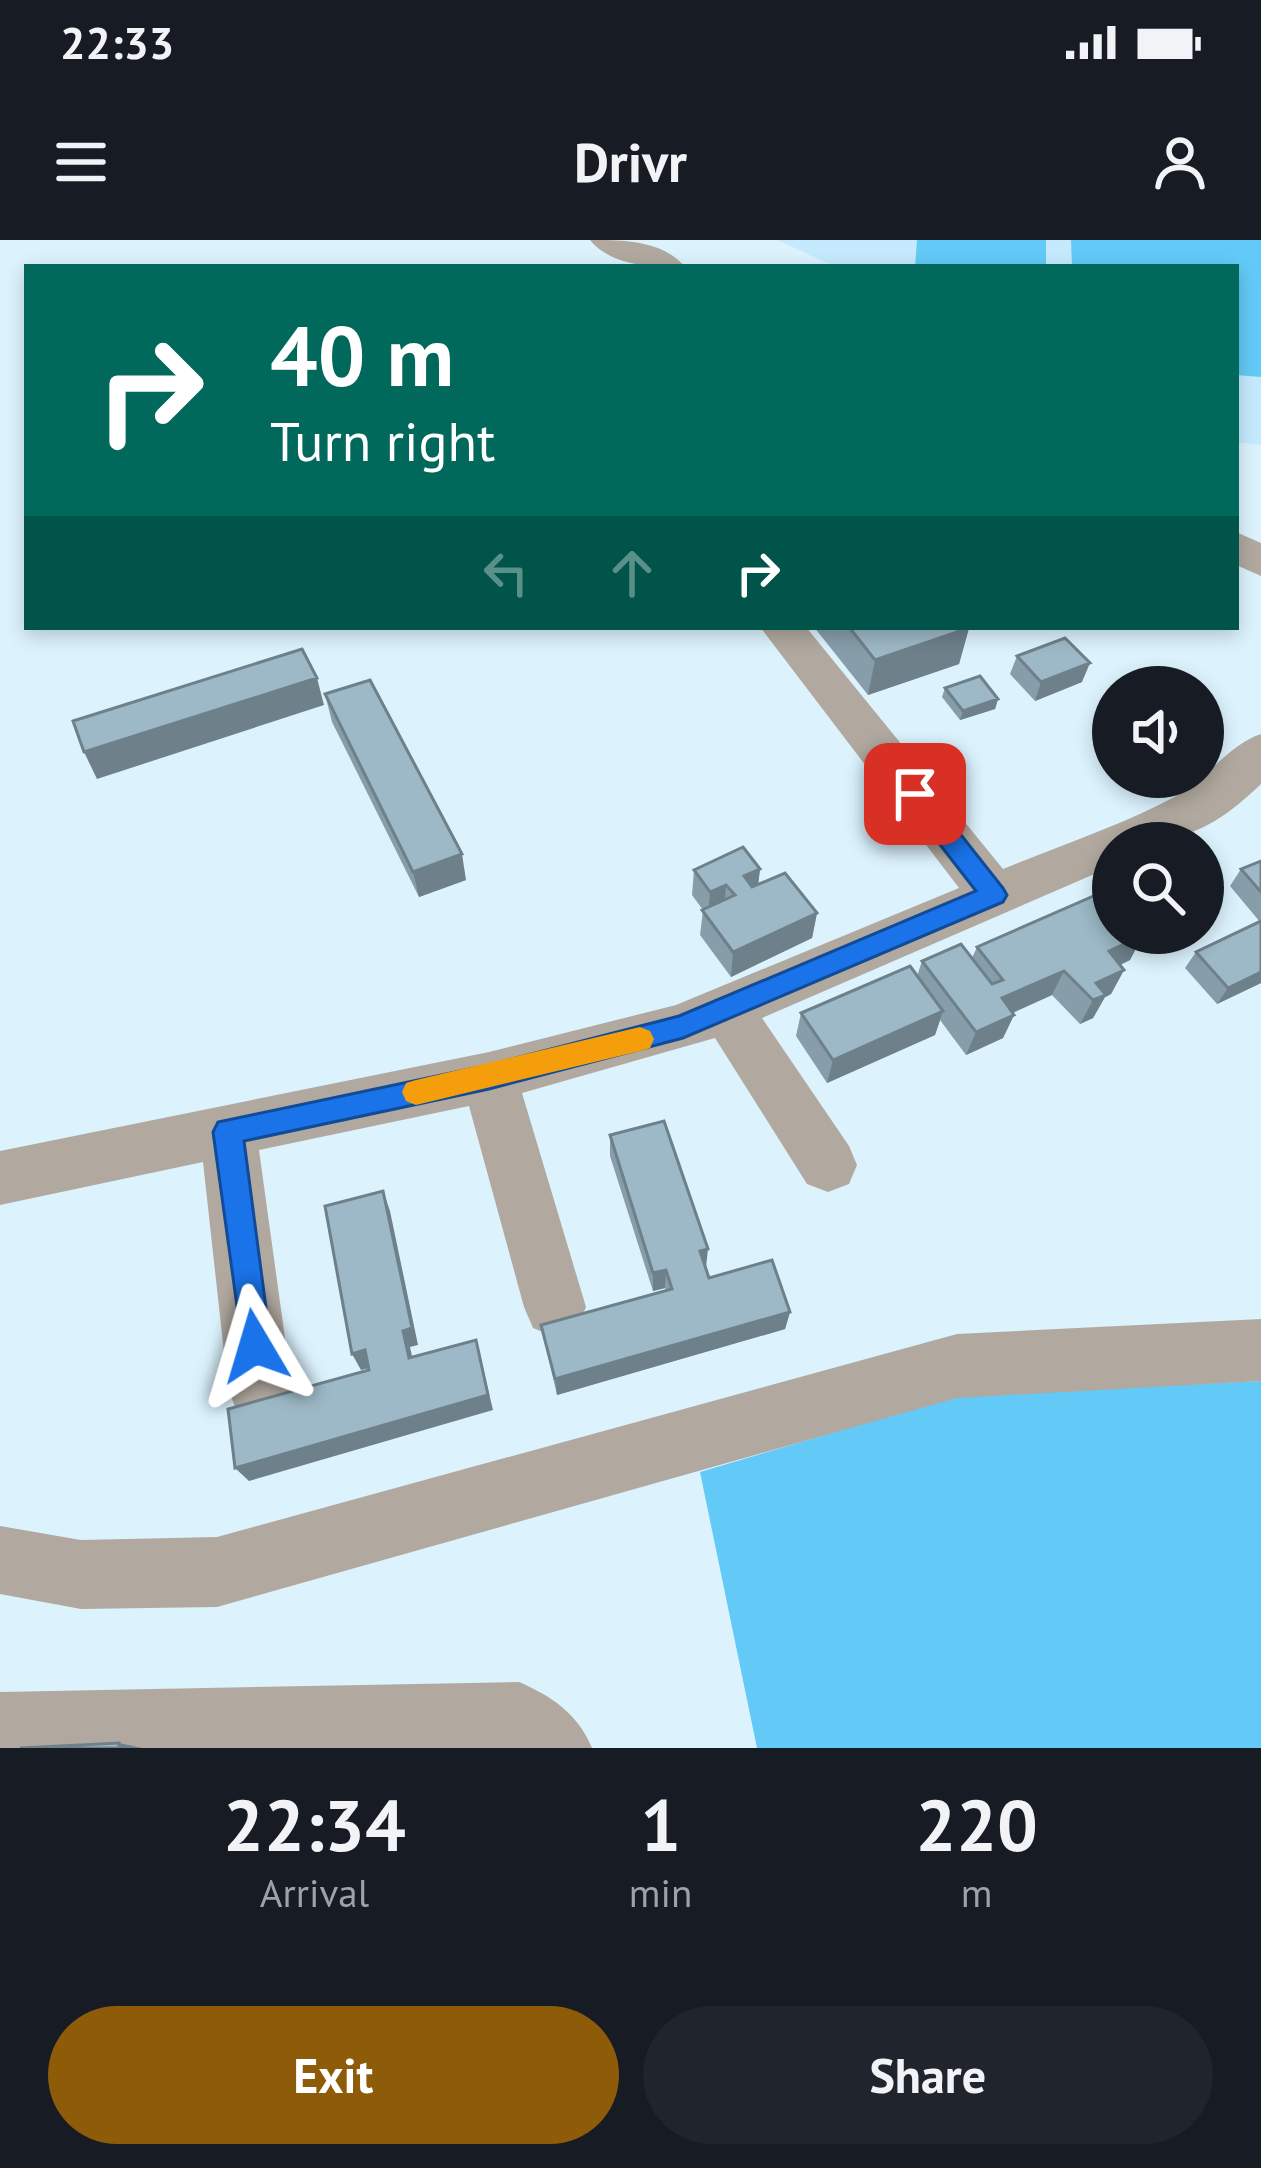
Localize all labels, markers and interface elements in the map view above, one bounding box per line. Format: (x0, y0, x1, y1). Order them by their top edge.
text: 22:33 (60, 13, 174, 71)
text: Drivr (574, 127, 687, 197)
icon: menu (48, 129, 114, 195)
icon: person (1147, 129, 1213, 195)
text: 40 m (270, 300, 454, 409)
icon: right (72, 312, 228, 468)
text: Turn right (270, 406, 495, 476)
icon: left (473, 540, 539, 606)
icon: ahead (599, 540, 665, 606)
icon: right (725, 540, 791, 606)
map controls (1092, 666, 1224, 954)
button: sound (1092, 666, 1224, 798)
pin (864, 743, 966, 845)
icon: arrive (882, 761, 948, 827)
button: search (1092, 822, 1224, 954)
position arrow (192, 1283, 318, 1409)
text: 22:34 (223, 1778, 406, 1871)
text: 1 (640, 1778, 681, 1871)
text: 220 (915, 1778, 1038, 1871)
text: Arrival (260, 1867, 369, 1918)
text: min (629, 1867, 692, 1918)
text: m (961, 1867, 992, 1918)
button: Exit (48, 2006, 619, 2144)
button: Share (643, 2006, 1213, 2144)

